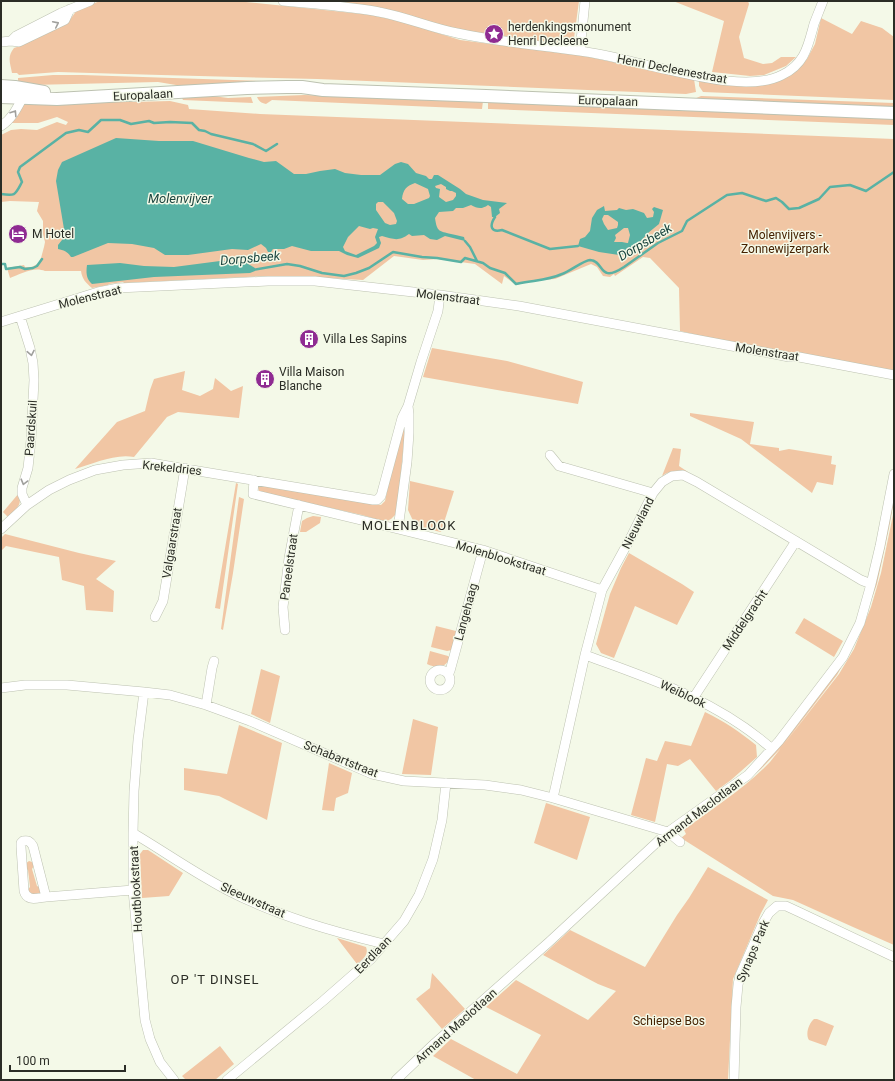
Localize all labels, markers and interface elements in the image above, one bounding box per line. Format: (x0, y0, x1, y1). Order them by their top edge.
place label: herdenkingsmonument Henri Decleene (508, 20, 631, 48)
one-way arrow (52, 21, 60, 29)
place icon: herdenkingsmonument Henri Decleene (483, 23, 505, 45)
street label: Henri Decleenestraat (616, 51, 728, 87)
street label: Europalaan (113, 86, 173, 104)
street label: Europalaan (578, 93, 638, 109)
one-way arrow (9, 110, 17, 117)
water label: Molenvijver (148, 191, 213, 206)
water label: Dorpsbeek (615, 220, 675, 264)
hotel icon: M Hotel (7, 223, 29, 245)
place label: M Hotel (32, 227, 74, 241)
park label: Molenvijvers - Zonnewijzerpark (741, 228, 830, 256)
water label: Dorpsbeek (219, 248, 281, 268)
street label: Molenstraat (57, 282, 123, 312)
street label: Molenstraat (415, 286, 481, 308)
building icon: Villa Les Sapins (298, 328, 320, 350)
place label: Villa Les Sapins (323, 332, 407, 346)
street label: Molenstraat (734, 340, 800, 364)
one-way arrow (26, 350, 35, 357)
place label: Villa Maison Blanche (279, 365, 344, 393)
building icon: Villa Maison Blanche (254, 368, 276, 390)
street label: Paardskuil (22, 400, 40, 456)
street label: Krekeldries (142, 458, 202, 478)
one-way arrow (20, 479, 29, 486)
street label: Nieuwland (619, 495, 657, 551)
street label: Valgaarstraat (159, 506, 185, 579)
district label: MOLENBLOOK (362, 518, 456, 533)
street label: Paneelstraat (277, 533, 301, 601)
street label: Molenblookstraat (454, 538, 548, 578)
street label: Langehaag (452, 582, 480, 642)
street label: Middelgracht (720, 587, 770, 653)
street label: Weiblook (658, 677, 709, 711)
street label: Schabartstraat (302, 738, 380, 780)
street label: Armand Maclotlaan (653, 775, 745, 849)
street label: Houtblookstraat (127, 845, 145, 932)
street label: Sleeuwstraat (218, 880, 288, 921)
street label: Synaps Park (734, 917, 773, 984)
street label: Eerdlaan (352, 933, 394, 977)
district label: OP 'T DINSEL (171, 972, 259, 987)
street label: Armand Maclotlaan (412, 986, 500, 1066)
park label: Schiepse Bos (633, 1014, 705, 1028)
scale bar (10, 1047, 125, 1073)
text: 100 m (16, 1054, 50, 1068)

